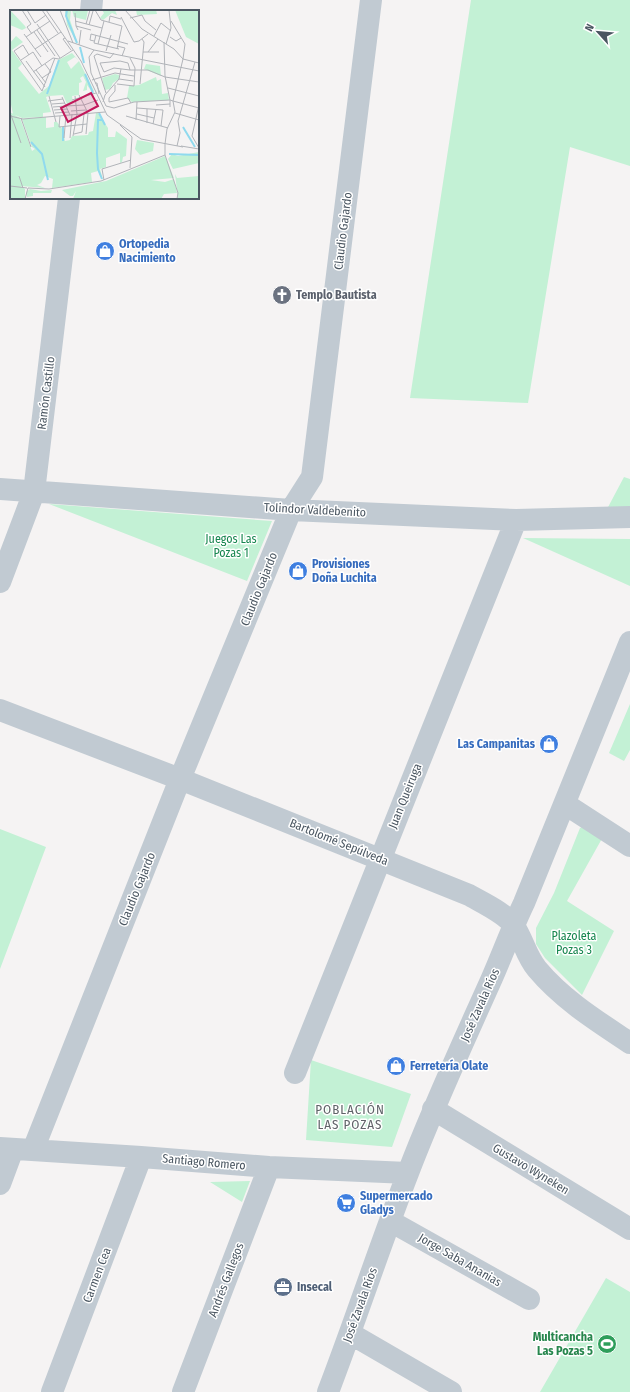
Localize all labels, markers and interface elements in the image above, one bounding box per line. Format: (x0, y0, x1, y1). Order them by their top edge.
inset map (10, 10, 199, 199)
north arrow (578, 12, 618, 52)
text: N (582, 22, 597, 34)
street label: Claudio Gajardo (331, 191, 355, 271)
place label: Ortopedia Nacimiento (119, 237, 176, 265)
shop icon: Ortopedia Nacimiento (94, 240, 116, 262)
church icon: Templo Bautista (271, 284, 293, 306)
place label: Templo Bautista (296, 288, 377, 302)
street label: Ramón Castillo (35, 356, 57, 430)
street label: Tolindor Valdebenito (264, 500, 366, 520)
park label: Juegos Las Pozas 1 (205, 532, 257, 560)
street label: Claudio Gajardo (238, 550, 280, 628)
place label: Provisiones Doña Luchita (312, 557, 377, 585)
shop icon: Provisiones Doña Luchita (287, 560, 309, 582)
shop icon: Las Campanitas (538, 733, 560, 755)
place label: Las Campanitas (457, 737, 536, 751)
street label: Juan Queiruga (386, 761, 424, 831)
street label: Bartolomé Sepúlveda (288, 816, 390, 868)
street label: Claudio Gajardo (116, 850, 158, 928)
park label: Plazoleta Pozas 3 (552, 929, 597, 957)
street label: José Zavala Ríos (458, 966, 502, 1044)
shop icon: Ferretería Olate (385, 1055, 407, 1077)
place label: Ferretería Olate (410, 1059, 488, 1073)
district label: POBLACIÓN LAS POZAS (315, 1102, 385, 1132)
street label: Gustavo Wyneken (490, 1141, 572, 1197)
street label: Santiago Romero (162, 1151, 246, 1173)
place label: Supermercado Gladys (360, 1189, 433, 1217)
supermarket icon: Supermercado Gladys (335, 1192, 357, 1214)
street label: Jorge Saba Ananias (416, 1231, 504, 1289)
street label: Andrés Gallegos (205, 1241, 247, 1319)
street label: Carmen Cea (80, 1245, 114, 1305)
street label: José Zavala Ríos (340, 1266, 380, 1344)
office icon: Insecal (272, 1276, 294, 1298)
place label: Insecal (297, 1280, 333, 1294)
place label: Multicancha Las Pozas 5 (533, 1330, 593, 1358)
sports icon: Multicancha Las Pozas 5 (596, 1333, 618, 1355)

